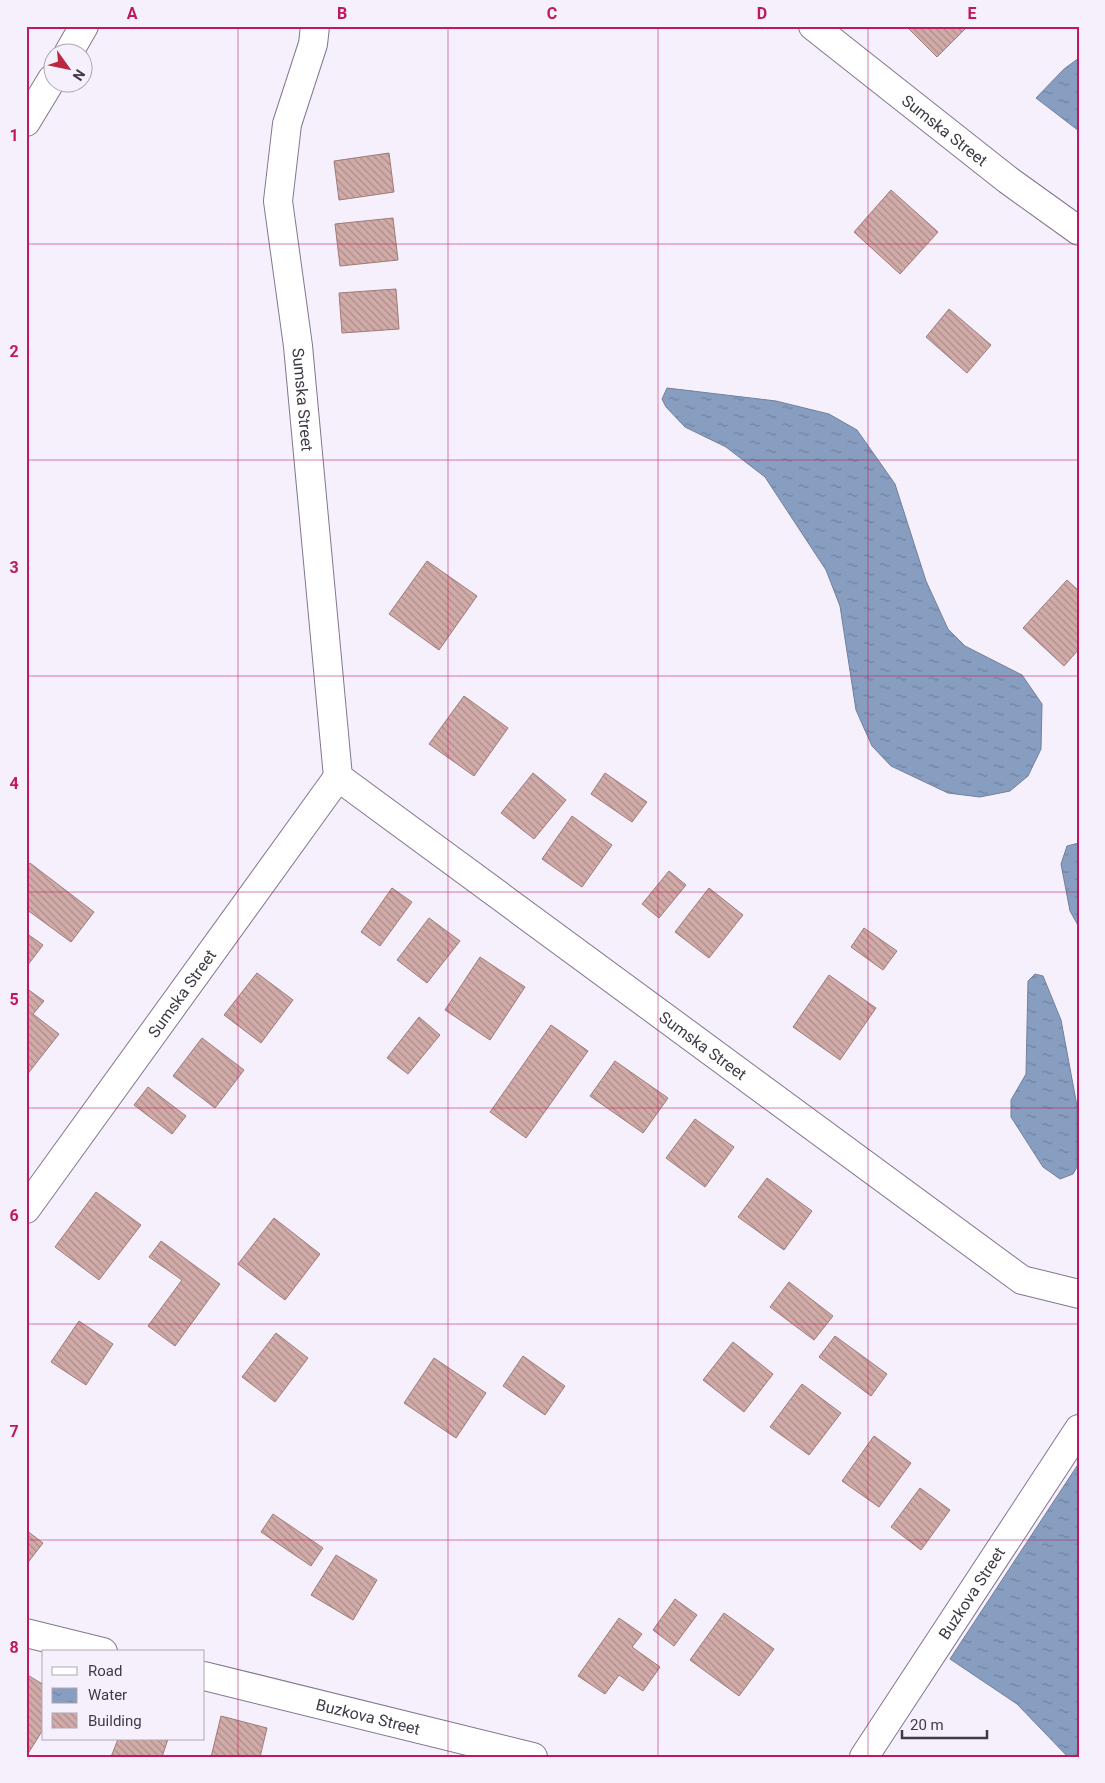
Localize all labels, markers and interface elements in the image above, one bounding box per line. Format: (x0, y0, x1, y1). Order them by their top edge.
text: A (127, 4, 138, 23)
text: B (337, 4, 347, 23)
text: C (547, 4, 557, 23)
text: D (757, 4, 767, 23)
text: E (968, 4, 977, 23)
north arrow (42, 42, 92, 92)
text: N (69, 67, 88, 84)
street label: Sumska Street (898, 91, 991, 170)
text: 1 (9, 126, 19, 145)
text: 2 (9, 342, 19, 361)
street label: Sumska Street (288, 347, 317, 452)
text: 3 (9, 558, 19, 577)
text: 4 (9, 774, 19, 793)
street label: Sumska Street (144, 946, 220, 1041)
text: 5 (9, 990, 19, 1009)
street label: Sumska Street (655, 1007, 750, 1084)
text: 6 (9, 1206, 19, 1225)
text: 7 (9, 1422, 19, 1441)
street label: Buzkova Street (935, 1544, 1009, 1643)
text: 8 (9, 1638, 19, 1657)
legend (42, 1650, 205, 1740)
text: Road (88, 1662, 122, 1680)
text: Water (88, 1686, 127, 1704)
street label: Buzkova Street (314, 1695, 422, 1739)
scale bar (902, 1708, 988, 1740)
text: Building (88, 1712, 142, 1730)
text: 20 m (910, 1716, 944, 1734)

